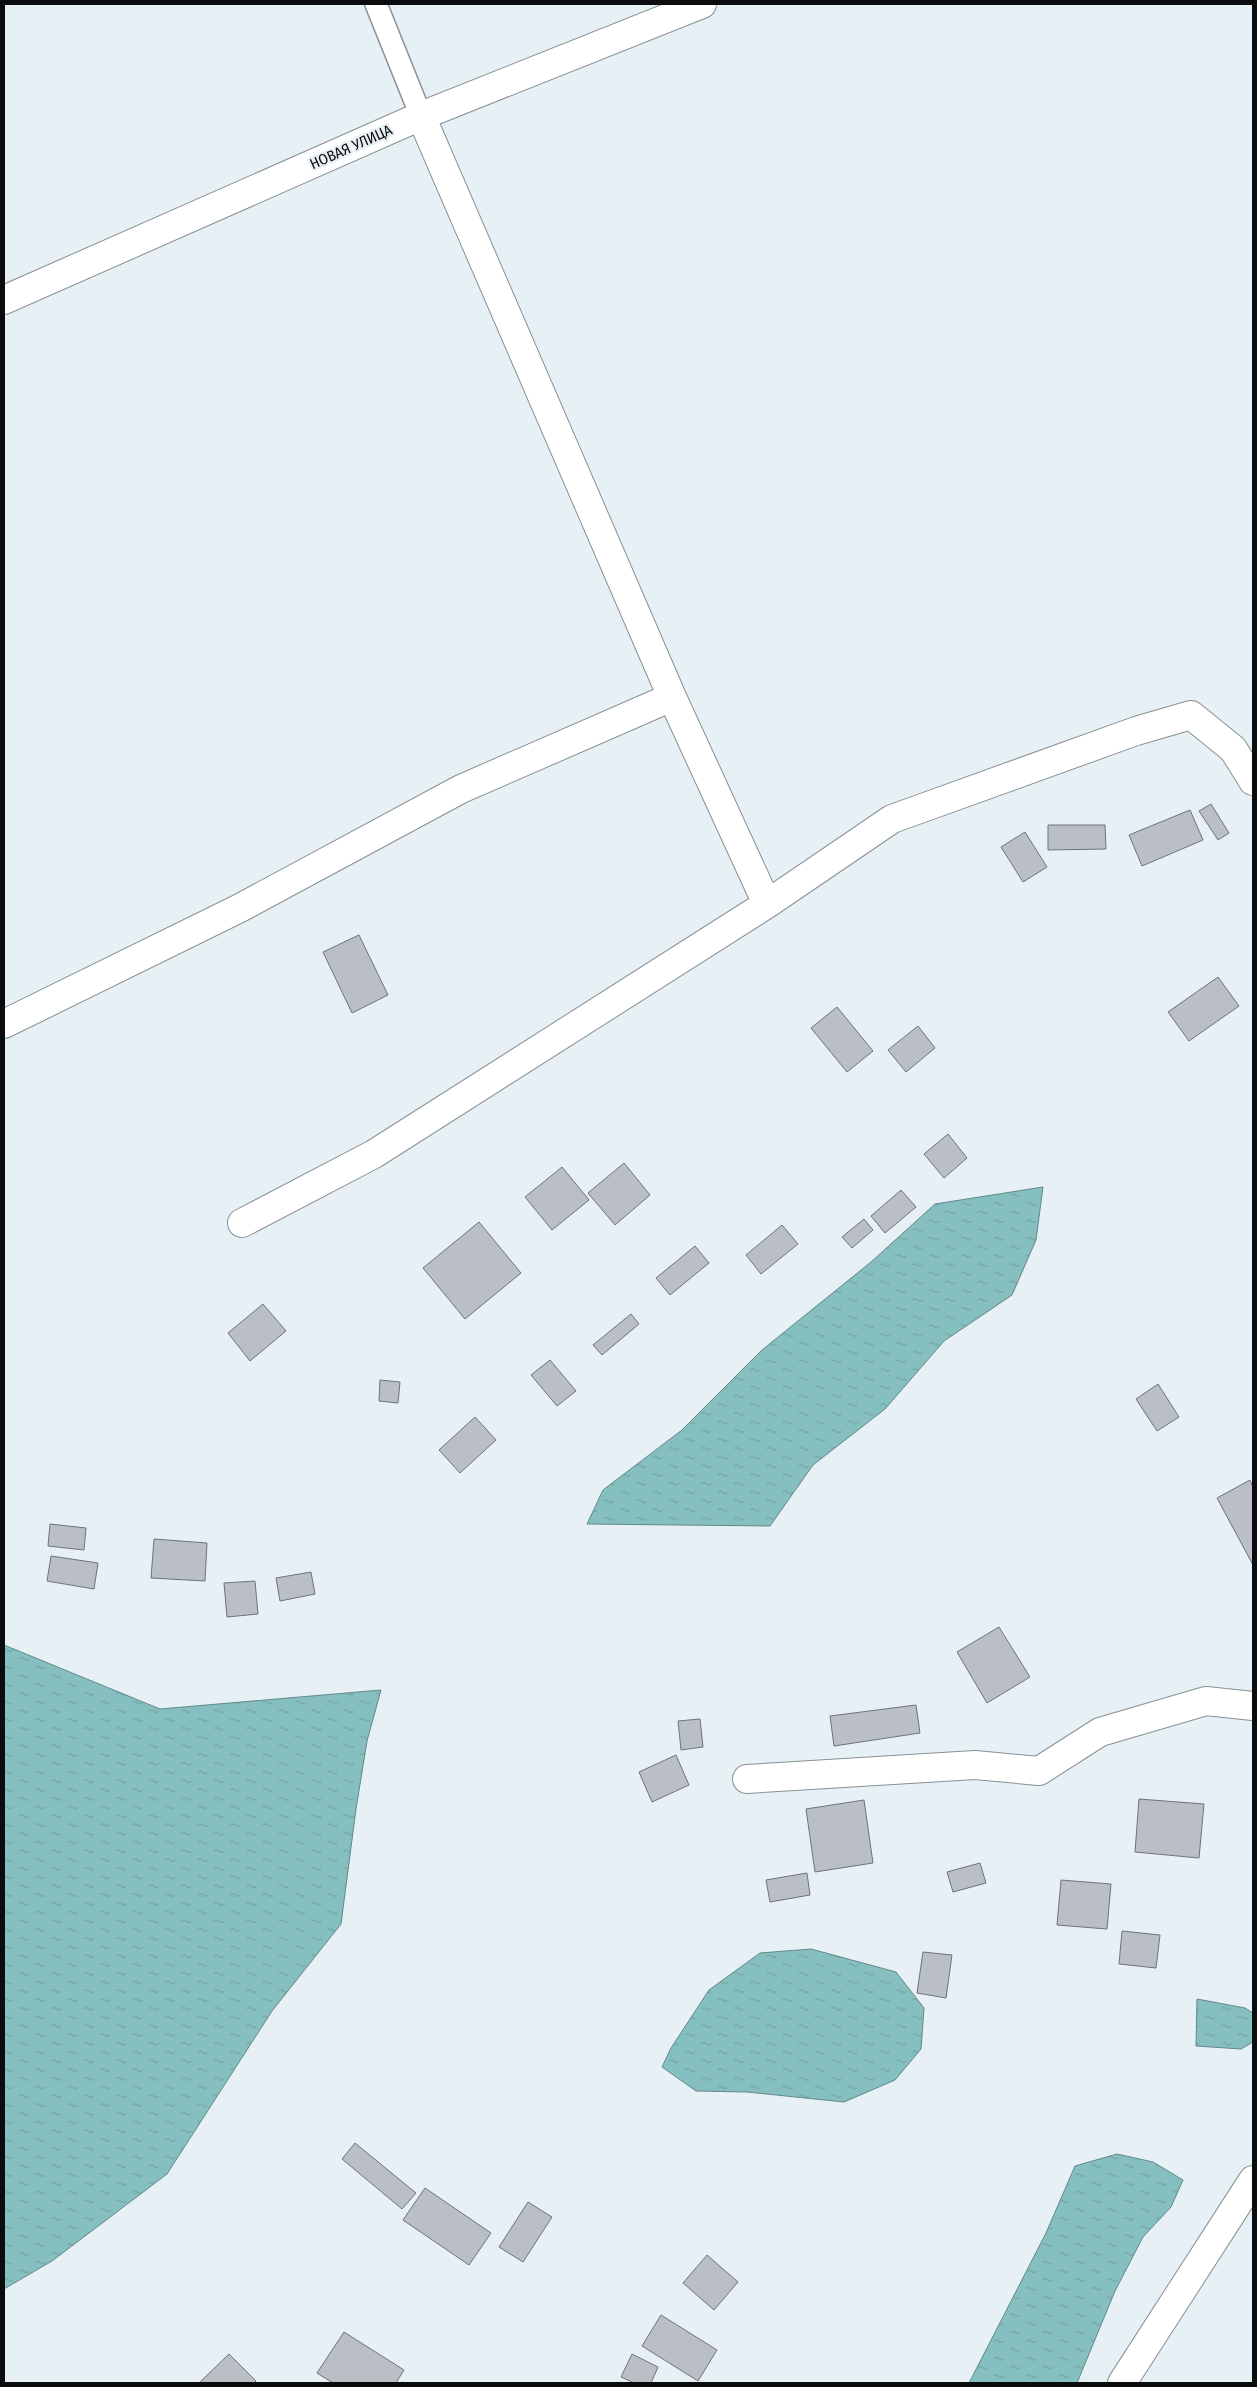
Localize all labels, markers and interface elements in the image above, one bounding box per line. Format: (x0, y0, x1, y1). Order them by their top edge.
street label: НОВАЯ УЛИЦА (307, 121, 395, 173)

